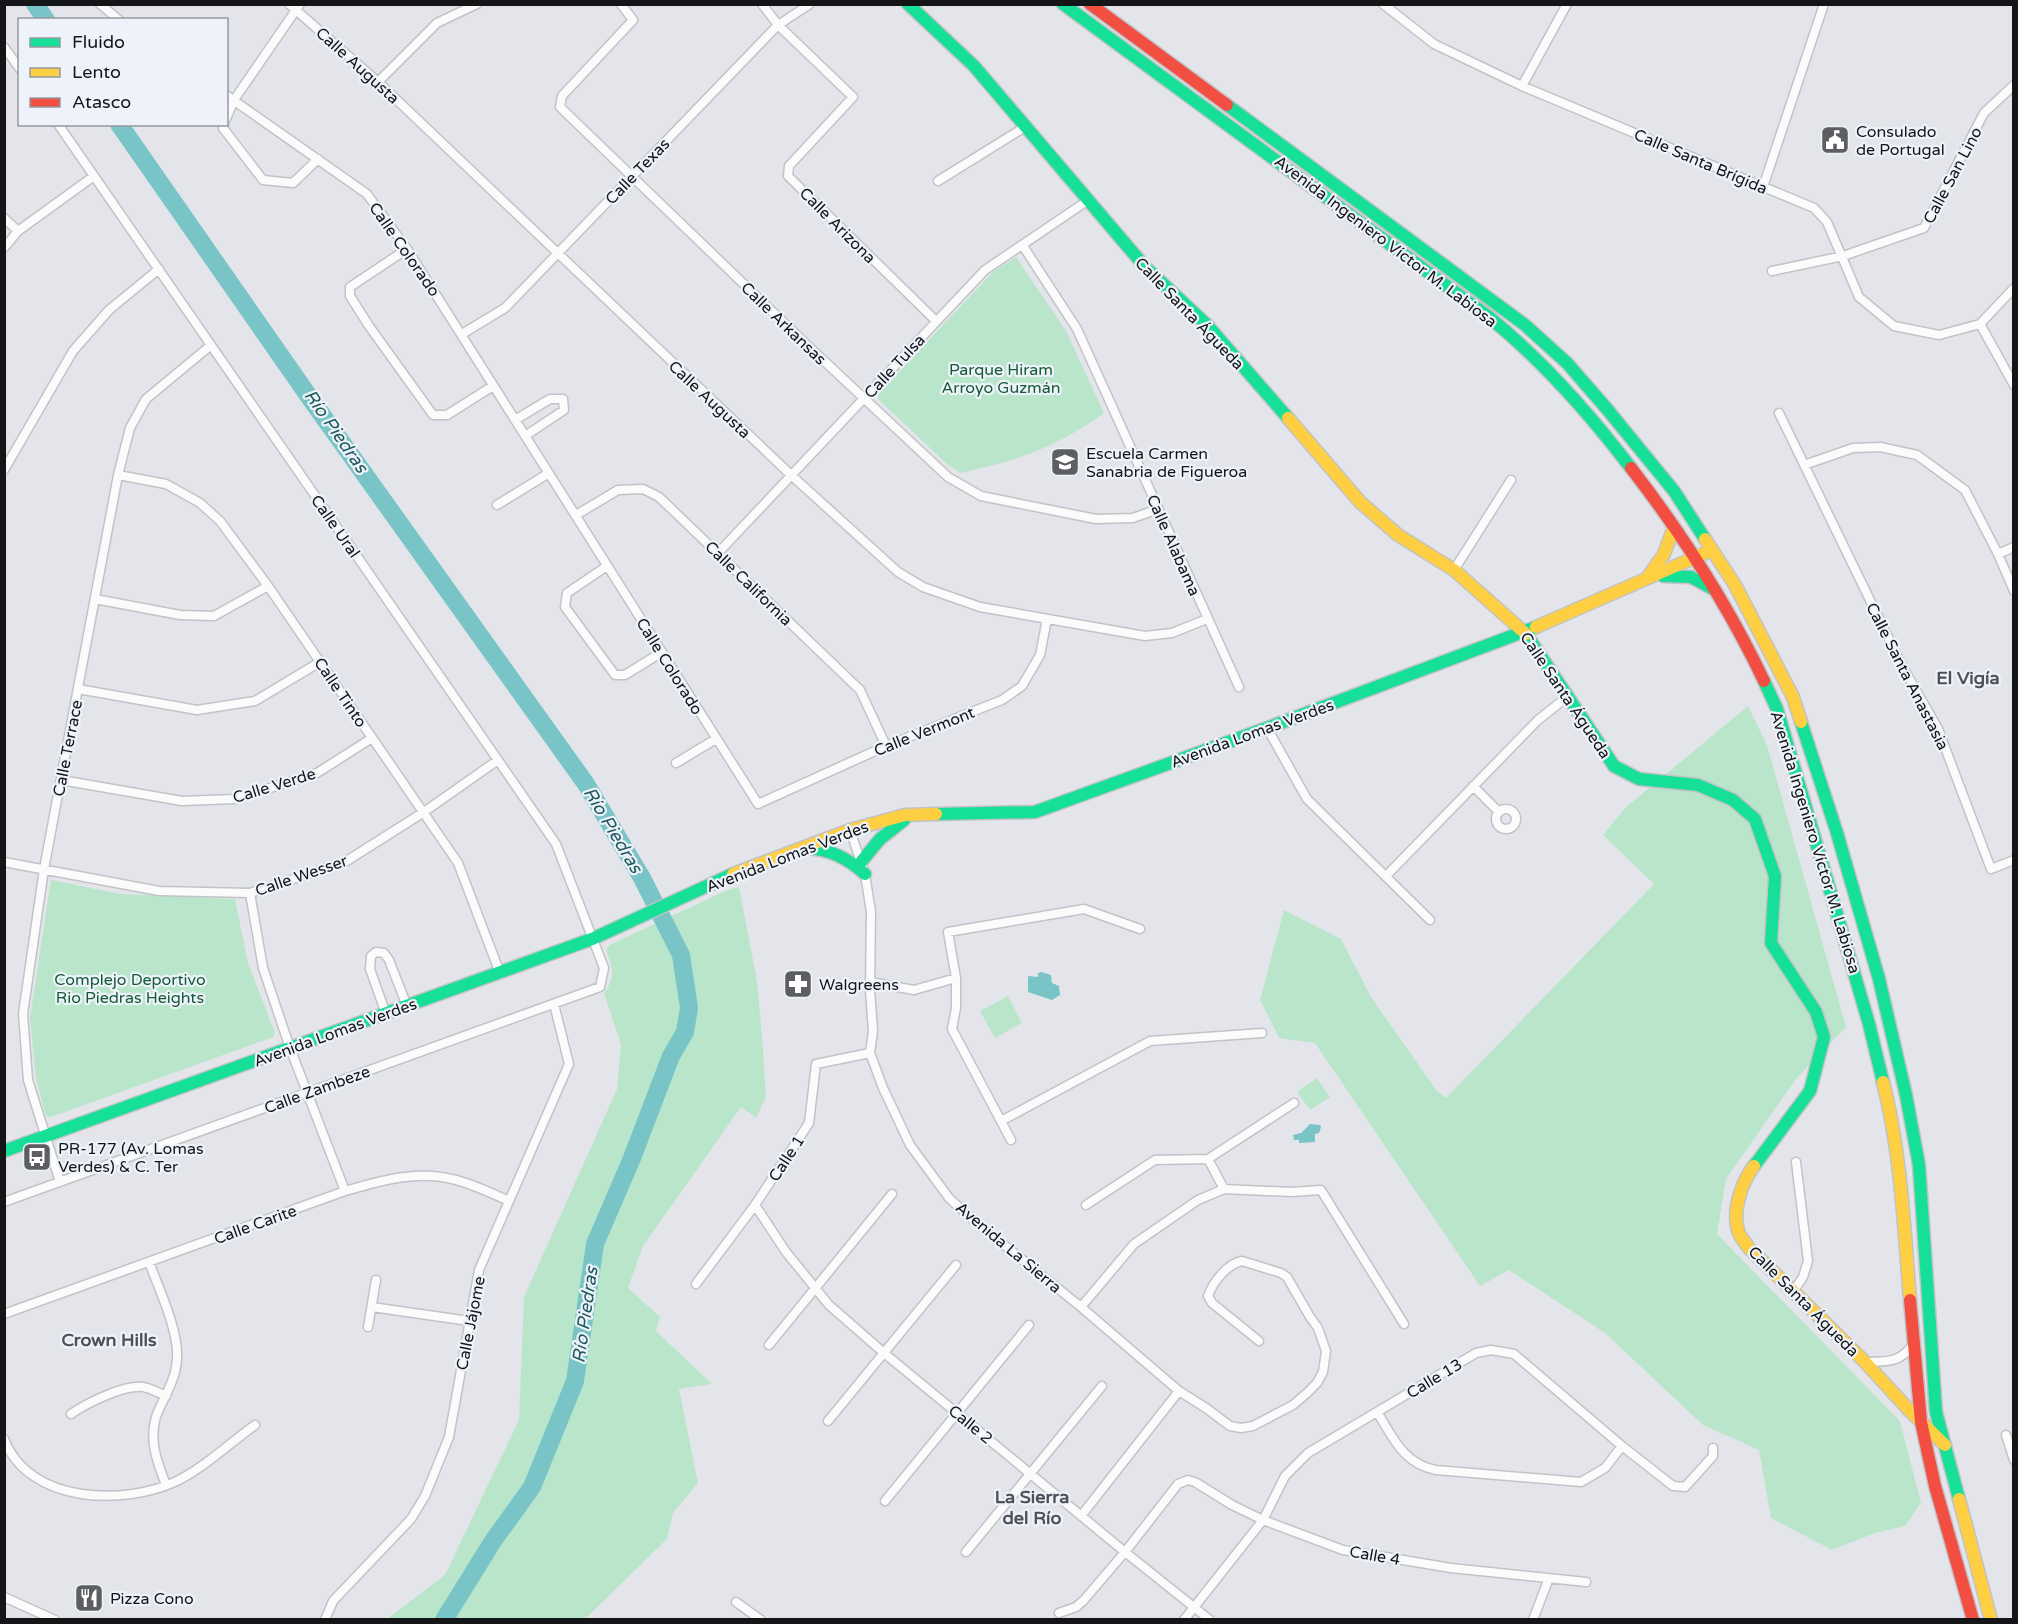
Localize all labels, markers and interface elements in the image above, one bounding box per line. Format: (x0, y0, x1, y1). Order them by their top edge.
legend (18, 18, 228, 126)
street label: Calle Augusta (312, 23, 403, 108)
text: Fluido (72, 31, 125, 53)
text: Lento (72, 61, 121, 83)
text: Atasco (72, 91, 131, 113)
place label: Consulado de Portugal (1856, 122, 1945, 160)
public building icon: Consulado de Portugal (1819, 124, 1851, 156)
street label: Calle San Lino (1919, 124, 1987, 227)
street label: Calle Santa Brígida (1631, 125, 1770, 199)
street label: Calle Texas (601, 134, 674, 209)
street label: Avenida Ingeniero Víctor M. Labiosa (1270, 151, 1501, 332)
street label: Calle Arizona (795, 183, 880, 268)
street label: Calle Colorado (364, 199, 444, 301)
street label: Calle Santa Águeda (1130, 253, 1248, 374)
street label: Calle Arkansas (736, 278, 830, 369)
street label: Calle Tulsa (860, 330, 929, 403)
street label: Calle Augusta (664, 357, 755, 443)
park label: Parque Hiram Arroyo Guzmán (941, 360, 1061, 398)
water label: Río Piedras (299, 385, 373, 478)
place label: Escuela Carmen Sanabria de Figueroa (1086, 444, 1247, 482)
school or university icon: Escuela Carmen Sanabria de Figueroa (1049, 446, 1081, 478)
street label: Calle Ural (306, 491, 364, 562)
street label: Calle Alabama (1142, 492, 1204, 599)
street label: Calle California (700, 537, 796, 630)
street label: Calle Santa Anastasia (1861, 599, 1953, 754)
street label: Calle Colorado (631, 614, 707, 719)
street label: Calle Santa Águeda (1515, 628, 1615, 763)
street label: Calle Tinto (309, 654, 371, 731)
district label: El Vigía (1936, 667, 2000, 689)
street label: Avenida Lomas Verdes (1168, 695, 1337, 773)
street label: Calle Terrace (49, 698, 87, 798)
street label: Calle Vermont (871, 703, 978, 761)
street label: Avenida Ingeniero Víctor M. Labiosa (1765, 709, 1865, 976)
street label: Calle Verde (230, 764, 318, 808)
water label: Río Piedras (579, 783, 648, 878)
street label: Avenida Lomas Verdes (703, 817, 871, 897)
street label: Calle Wesser (253, 851, 351, 901)
pharmacy icon: Walgreens (782, 968, 814, 1000)
park label: Complejo Deportivo Rio Piedras Heights (54, 970, 206, 1008)
place label: Walgreens (819, 975, 899, 995)
street label: Avenida Lomas Verdes (251, 994, 420, 1072)
street label: Calle Zambeze (262, 1061, 373, 1118)
street label: Calle 1 (764, 1132, 809, 1186)
place label: PR-177 (Av. Lomas Verdes) & C. Ter (58, 1139, 204, 1177)
bus stop icon: PR-177 (Av. Lomas Verdes) & C. Ter (21, 1141, 53, 1173)
street label: Avenida La Sierra (951, 1198, 1065, 1298)
street label: Calle Carite (211, 1201, 299, 1249)
street label: Calle Santa Águeda (1744, 1242, 1863, 1361)
water label: Río Piedras (567, 1264, 603, 1364)
street label: Calle Jájome (452, 1275, 490, 1372)
district label: Crown Hills (61, 1329, 157, 1351)
street label: Calle 13 (1403, 1354, 1466, 1403)
street label: Calle 2 (944, 1401, 997, 1449)
district label: La Sierra del Río (995, 1486, 1069, 1529)
street label: Calle 4 (1348, 1542, 1402, 1570)
restaurant icon: Pizza Cono (73, 1582, 105, 1614)
place label: Pizza Cono (110, 1589, 194, 1609)

